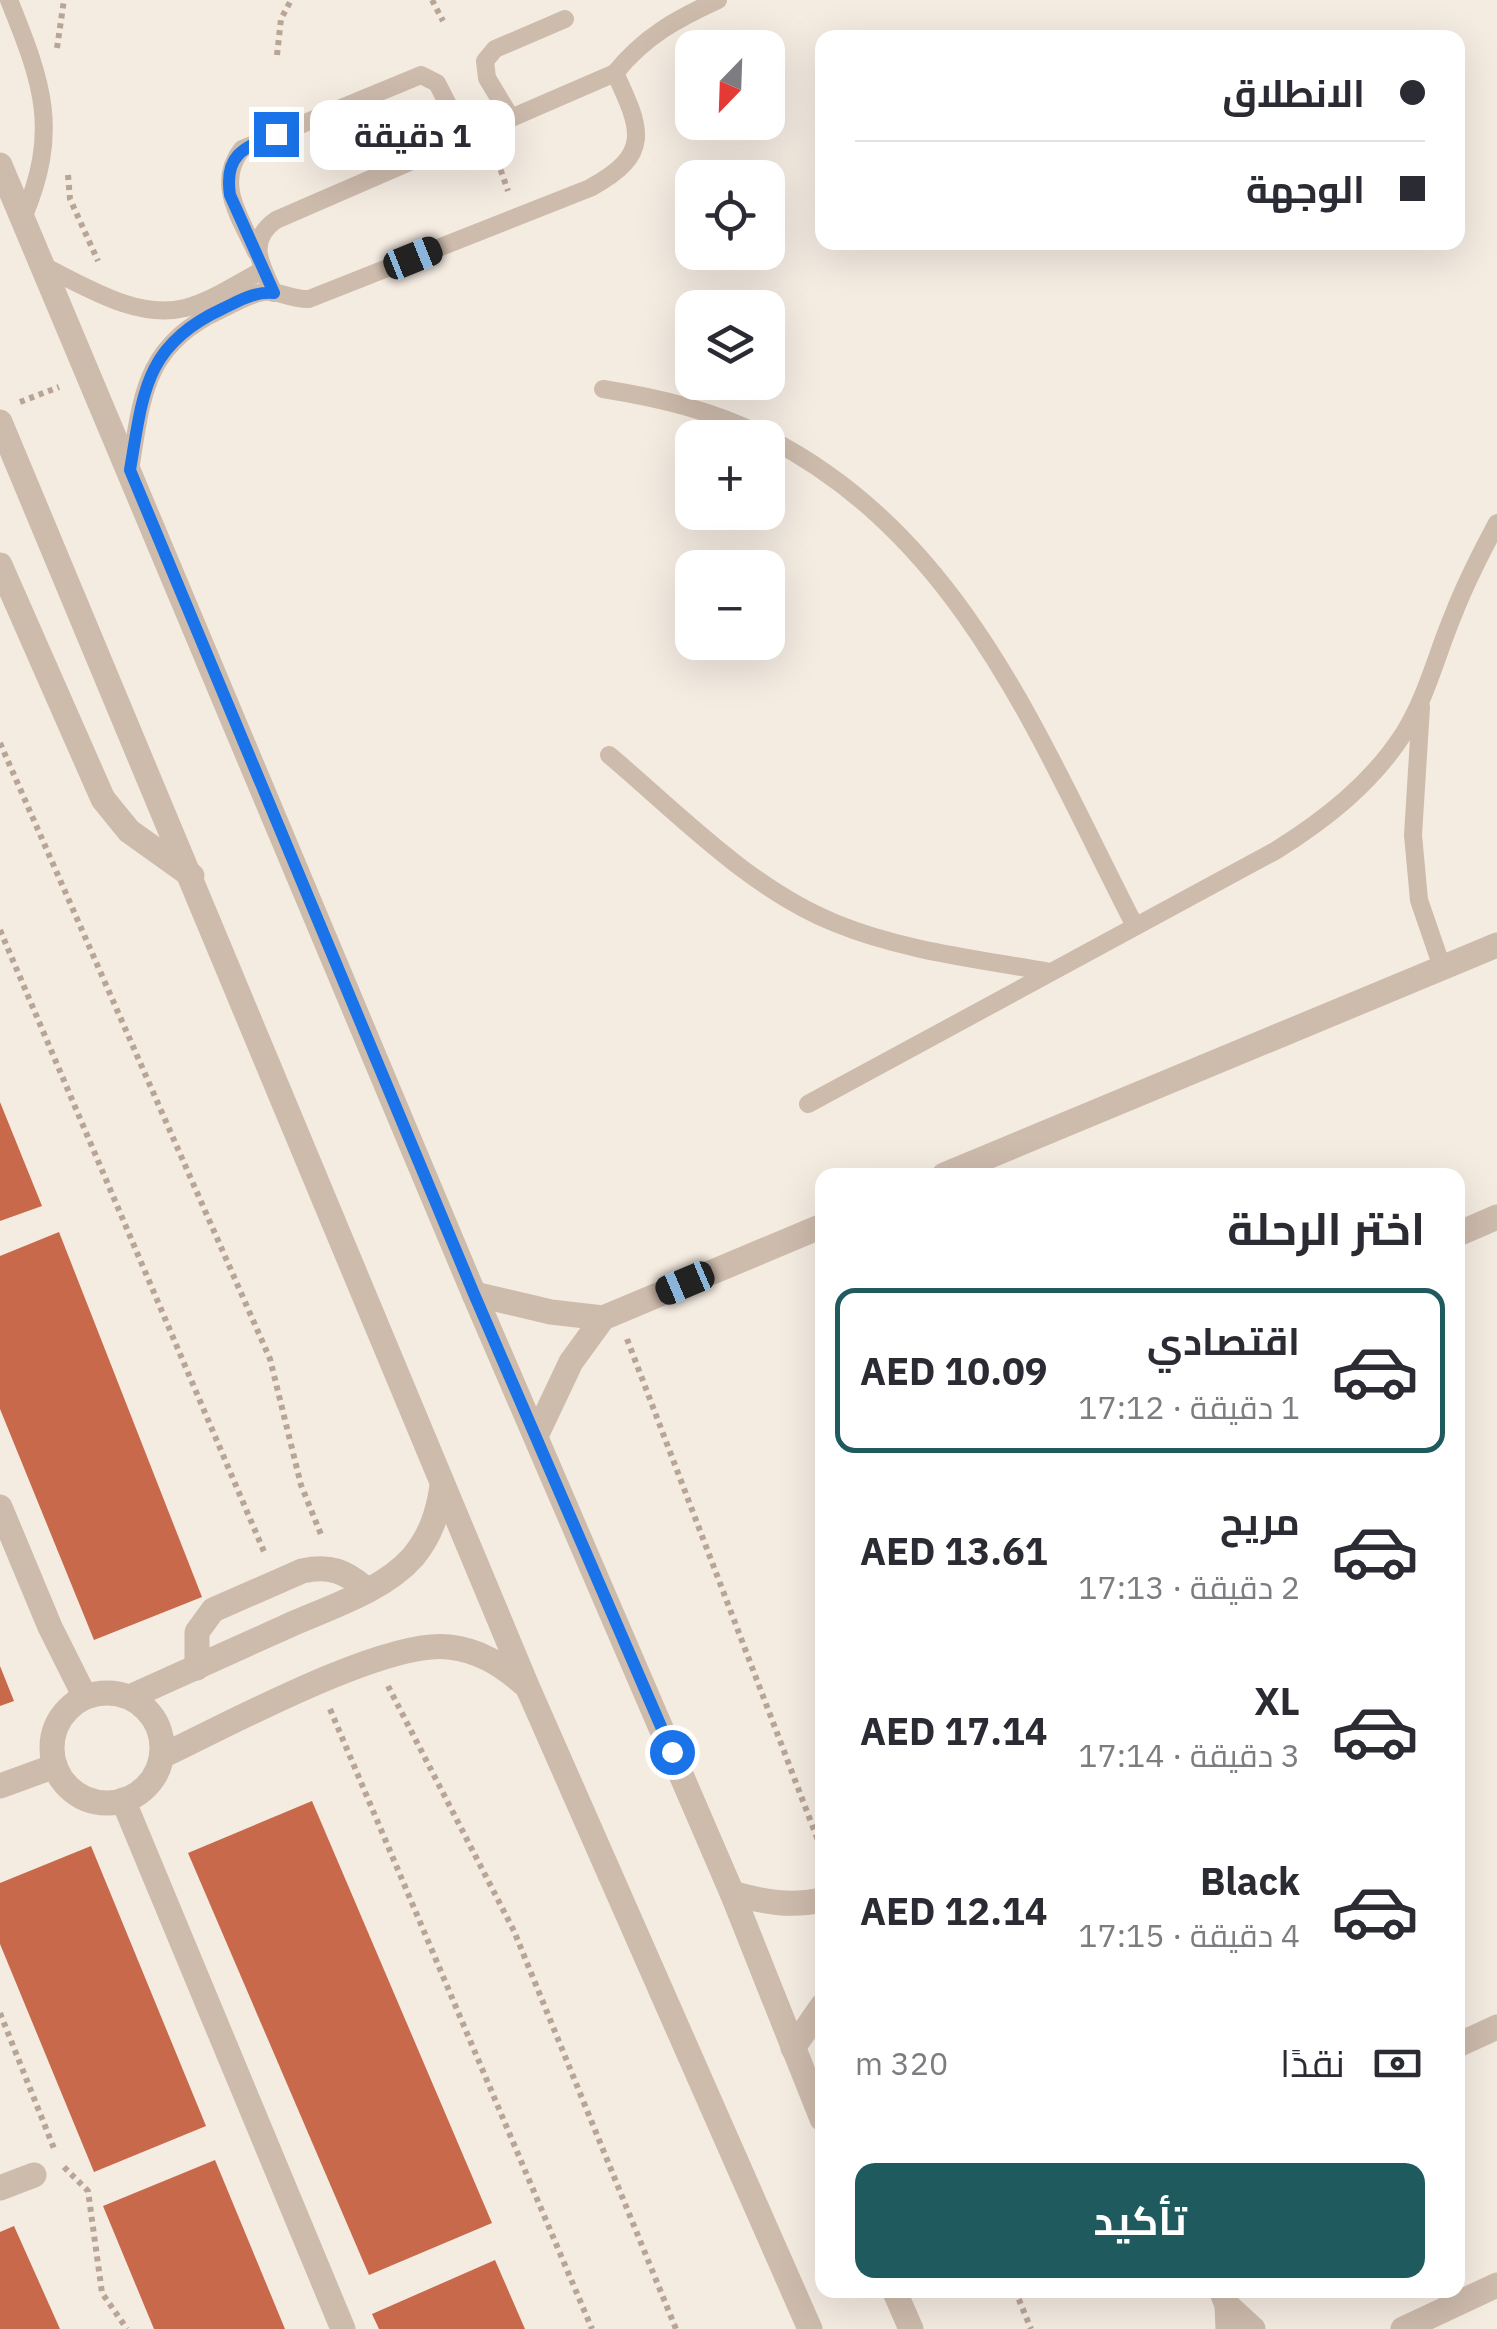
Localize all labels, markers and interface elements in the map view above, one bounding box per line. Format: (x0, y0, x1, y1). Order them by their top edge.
north arrow (675, 30, 785, 140)
map controls (675, 30, 785, 660)
text: الانطلاق (1222, 68, 1365, 117)
callout: 1 دقيقة (311, 99, 516, 169)
route end (254, 112, 299, 157)
text: 1 دقيقة (354, 114, 471, 156)
button: locate (675, 160, 785, 270)
text: الوجهة (1246, 164, 1365, 213)
car (380, 233, 446, 283)
button: layers (675, 290, 785, 400)
button: + (675, 420, 785, 530)
button: − (675, 550, 785, 660)
text: اختر الرحلة (1227, 1199, 1425, 1257)
car (652, 1257, 718, 1309)
text: اقتصادي (1147, 1316, 1300, 1365)
icon: car (1330, 1326, 1420, 1416)
text: AED 10.09 (860, 1346, 1048, 1395)
text: 1 دقيقة · 17:12 (1078, 1386, 1300, 1428)
text: مريح (1220, 1496, 1300, 1545)
icon: car (1330, 1506, 1420, 1596)
text: AED 13.61 (860, 1526, 1048, 1575)
text: 2 دقيقة · 17:13 (1078, 1566, 1300, 1608)
text: XL (1254, 1676, 1300, 1725)
icon: car (1330, 1686, 1420, 1776)
text: AED 17.14 (860, 1706, 1048, 1755)
route start (650, 1730, 695, 1775)
text: 3 دقيقة · 17:14 (1078, 1734, 1300, 1776)
text: Black (1200, 1856, 1300, 1905)
icon: car (1330, 1866, 1420, 1956)
text: AED 12.14 (860, 1886, 1048, 1935)
text: 4 دقيقة · 17:15 (1078, 1914, 1300, 1956)
icon: cash (1370, 2036, 1425, 2091)
text: نقدًا (1280, 2038, 1345, 2087)
text: 320 m (855, 2042, 948, 2084)
button: تأكيد (855, 2163, 1425, 2278)

